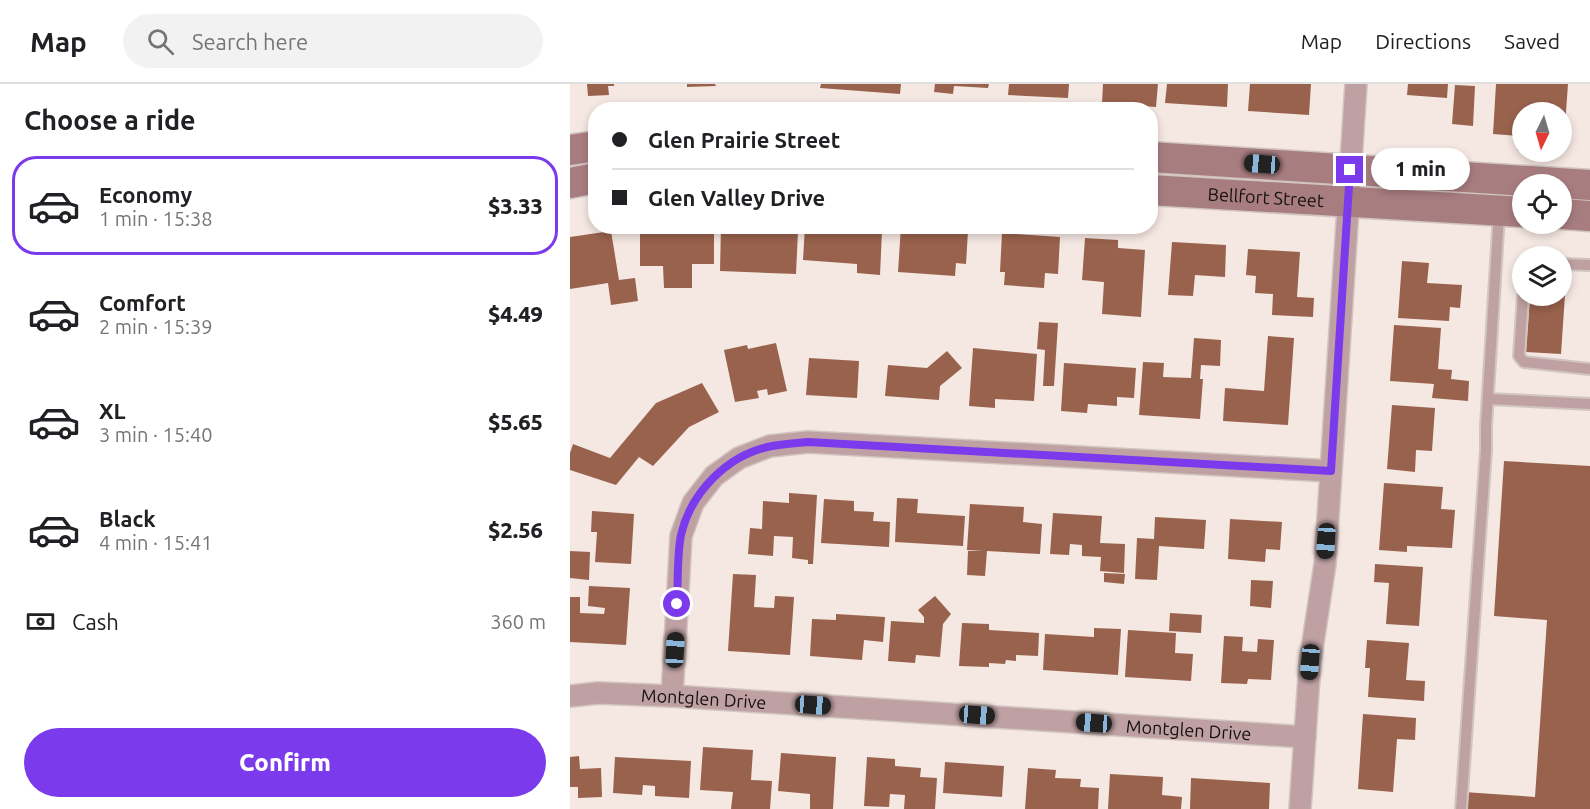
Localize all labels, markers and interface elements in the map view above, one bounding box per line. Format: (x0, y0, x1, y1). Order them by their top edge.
search box (123, 14, 543, 68)
icon: search (144, 25, 177, 58)
text: Map (30, 26, 87, 57)
text: Search here (192, 29, 308, 54)
text: Map (1301, 29, 1342, 53)
text: Directions (1375, 29, 1471, 53)
text: Saved (1504, 29, 1560, 53)
north arrow (1512, 102, 1572, 162)
map controls (1512, 102, 1572, 306)
text: Choose a ride (24, 105, 196, 135)
text: Glen Prairie Street (648, 127, 840, 152)
callout: 1 min (1371, 149, 1470, 191)
car (1243, 154, 1281, 174)
route end (1336, 156, 1363, 183)
text: 1 min (1395, 157, 1446, 180)
button: locate (1512, 174, 1572, 234)
icon: car (27, 179, 81, 233)
text: Economy (99, 182, 192, 207)
street label: Bellfort Street (1207, 183, 1325, 210)
text: Glen Valley Drive (648, 185, 825, 210)
text: $3.33 (488, 193, 543, 218)
text: 1 min · 15:38 (99, 207, 213, 230)
button: layers (1512, 246, 1572, 306)
icon: car (27, 287, 81, 341)
text: Comfort (99, 290, 186, 315)
text: $4.49 (488, 301, 543, 326)
text: 2 min · 15:39 (99, 315, 213, 338)
icon: car (27, 395, 81, 449)
text: XL (99, 398, 126, 423)
text: $5.65 (488, 409, 543, 434)
text: 3 min · 15:40 (99, 423, 213, 446)
icon: car (27, 503, 81, 557)
text: Black (99, 506, 156, 531)
text: $2.56 (488, 517, 543, 542)
car (1316, 522, 1336, 560)
text: 4 min · 15:41 (99, 531, 213, 554)
route start (663, 590, 690, 617)
icon: cash (24, 605, 57, 638)
text: Cash (72, 609, 119, 634)
text: 360 m (490, 610, 546, 633)
car (665, 632, 685, 668)
car (1299, 643, 1321, 681)
street label: Montglen Drive (641, 685, 767, 712)
car (794, 695, 832, 715)
car (958, 705, 996, 725)
car (1075, 713, 1113, 733)
street label: Montglen Drive (1125, 715, 1252, 744)
button: Confirm (24, 728, 546, 797)

